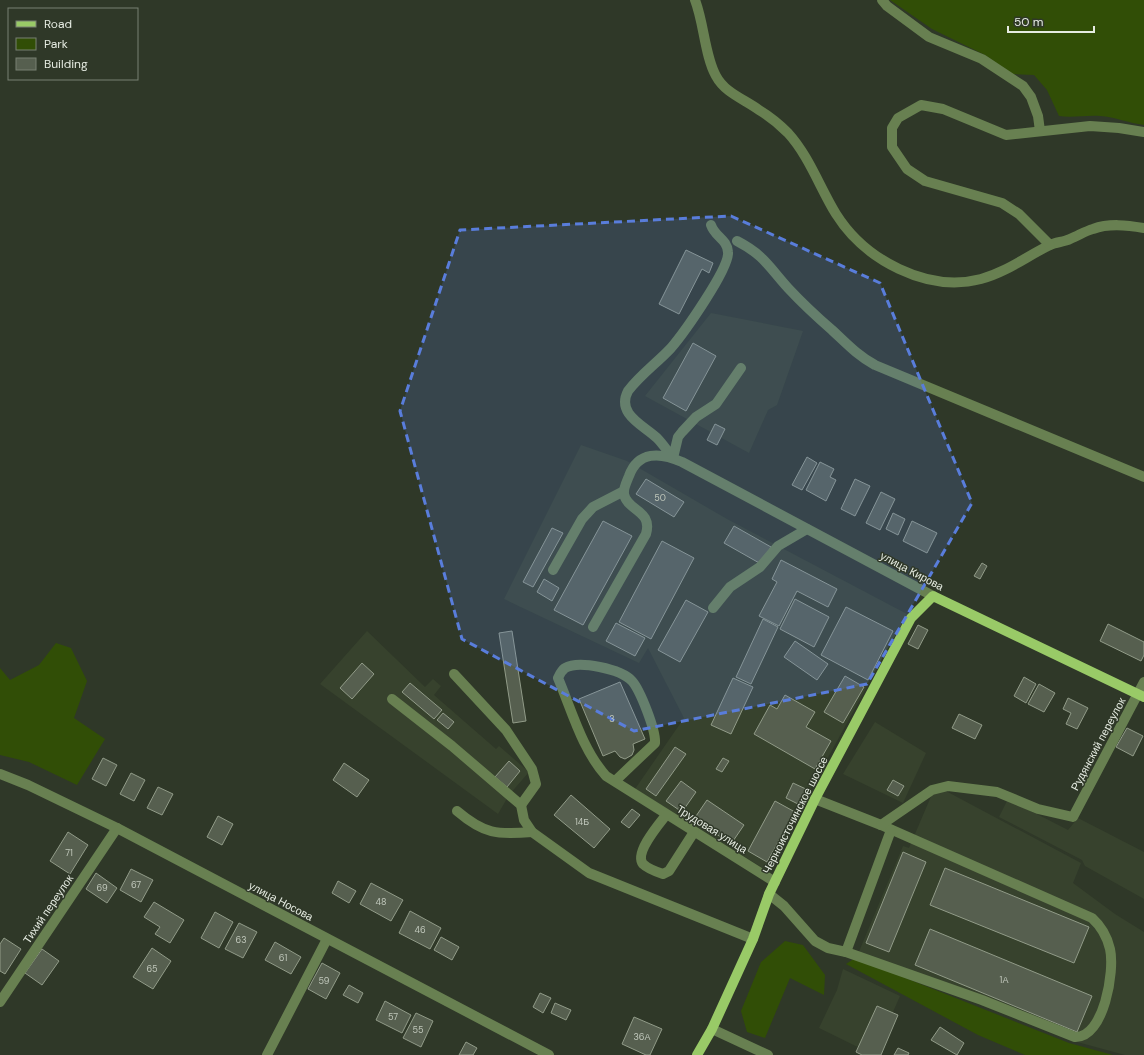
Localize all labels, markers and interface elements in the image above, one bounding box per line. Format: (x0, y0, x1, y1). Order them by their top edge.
legend (8, 8, 138, 80)
scale bar (1008, 8, 1094, 34)
text: 50 m (1014, 14, 1043, 30)
text: Road (44, 16, 72, 32)
text: Park (44, 36, 68, 52)
text: Building (44, 56, 88, 72)
house number: 50 (654, 492, 666, 504)
street label: улица Кирова (878, 548, 947, 594)
street label: Рудянский переулок (1068, 695, 1129, 793)
house number: 3 (609, 713, 615, 725)
street label: Черноисточинское шоссе (759, 754, 831, 876)
street label: Трудовая улица (674, 802, 751, 857)
house number: 14Б (575, 816, 589, 828)
house number: 71 (65, 847, 73, 859)
street label: Тихий переулок (20, 872, 76, 946)
street label: улица Носова (246, 878, 316, 924)
house number: 67 (131, 879, 141, 891)
house number: 69 (96, 882, 108, 894)
house number: 48 (376, 896, 386, 908)
house number: 46 (414, 924, 426, 936)
house number: 63 (236, 934, 246, 946)
house number: 61 (279, 952, 287, 964)
house number: 65 (147, 963, 157, 975)
house number: 1А (1000, 974, 1008, 986)
house number: 59 (319, 975, 330, 987)
house number: 57 (388, 1011, 398, 1023)
house number: 55 (413, 1024, 423, 1036)
house number: 36А (634, 1031, 650, 1043)

